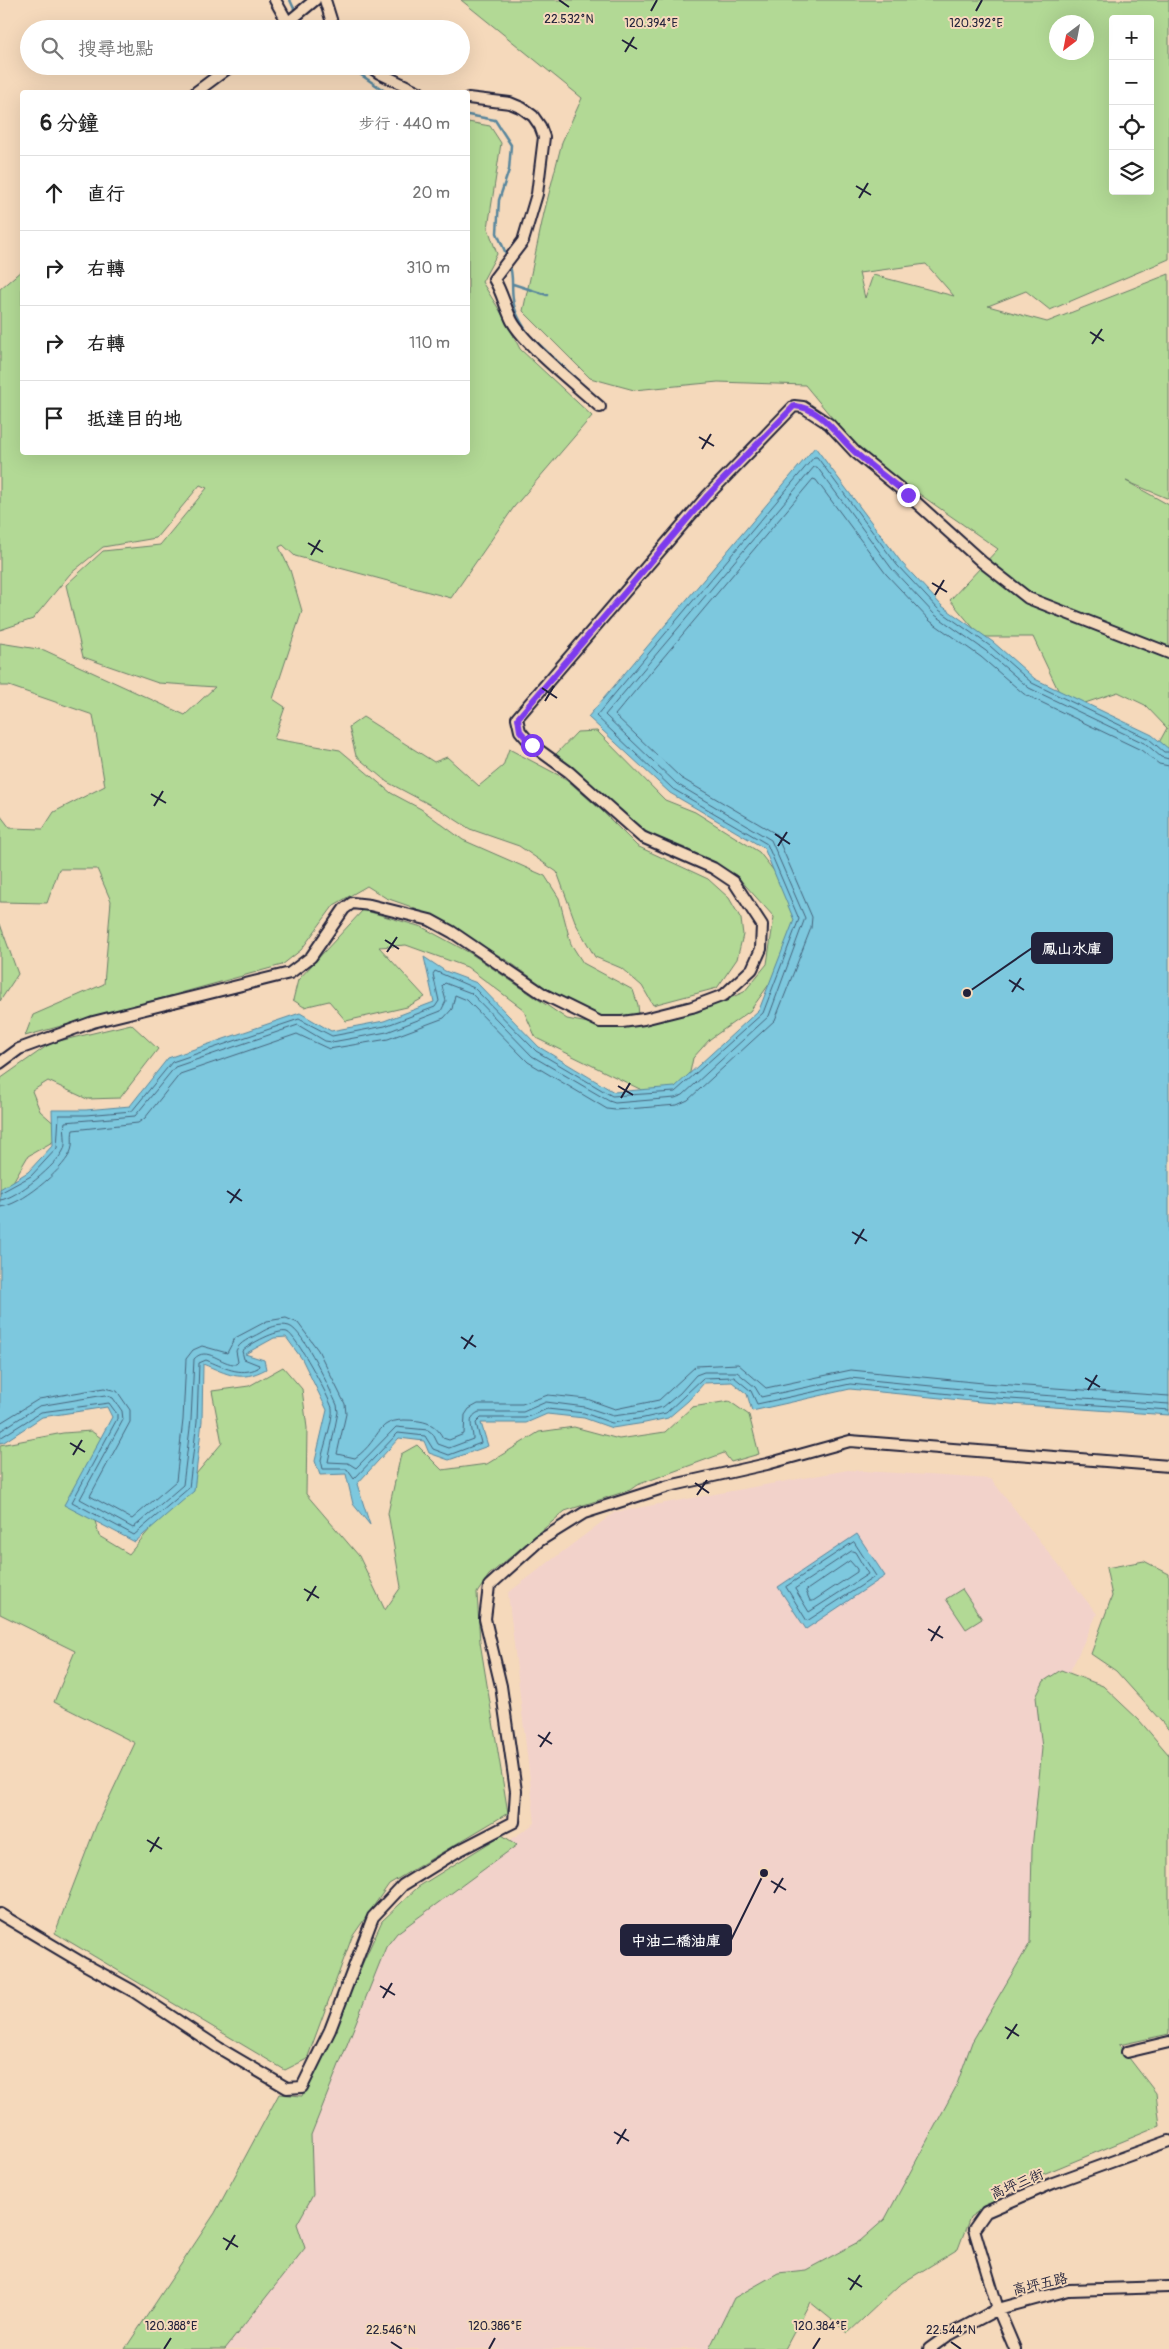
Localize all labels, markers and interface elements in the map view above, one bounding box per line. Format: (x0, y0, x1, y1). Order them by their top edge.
text: 22.532°N (544, 12, 594, 27)
north arrow (1049, 15, 1094, 60)
map controls (1109, 15, 1154, 195)
button: + (1109, 15, 1154, 60)
text: 120.394°E (624, 16, 678, 31)
text: 120.392°E (949, 16, 1003, 31)
search box (20, 20, 470, 75)
icon: search (38, 34, 66, 62)
text: 搜尋地點 (78, 37, 154, 61)
button: − (1109, 60, 1154, 105)
button: locate (1109, 105, 1154, 150)
text: 6 分鐘 (40, 110, 99, 137)
text: 步行 · 440 m (359, 114, 450, 134)
button: layers (1109, 150, 1154, 195)
icon: ahead (40, 179, 68, 207)
text: 直行 (87, 182, 125, 206)
text: 20 m (412, 183, 450, 203)
icon: right (40, 254, 68, 282)
text: 右轉 (87, 257, 125, 281)
text: 310 m (406, 258, 450, 278)
icon: right (40, 329, 68, 357)
text: 右轉 (87, 332, 125, 356)
text: 110 m (409, 333, 450, 353)
icon: arrive (40, 404, 68, 432)
text: 抵達目的地 (87, 407, 182, 431)
route end (897, 484, 920, 507)
route start (521, 734, 544, 757)
callout: 鳳山水庫 (1032, 933, 1112, 963)
text: 鳳山水庫 (1042, 940, 1102, 959)
callout: 中油二橋油庫 (621, 1925, 731, 1955)
text: 中油二橋油庫 (631, 1932, 721, 1951)
street label: 高坪三街 (988, 2165, 1046, 2203)
street label: 高坪五路 (1011, 2269, 1069, 2299)
text: 120.388°E (145, 2319, 197, 2334)
text: 120.386°E (468, 2319, 522, 2334)
text: 120.384°E (793, 2319, 847, 2334)
text: 22.546°N (366, 2323, 416, 2338)
text: 22.544°N (926, 2323, 976, 2338)

